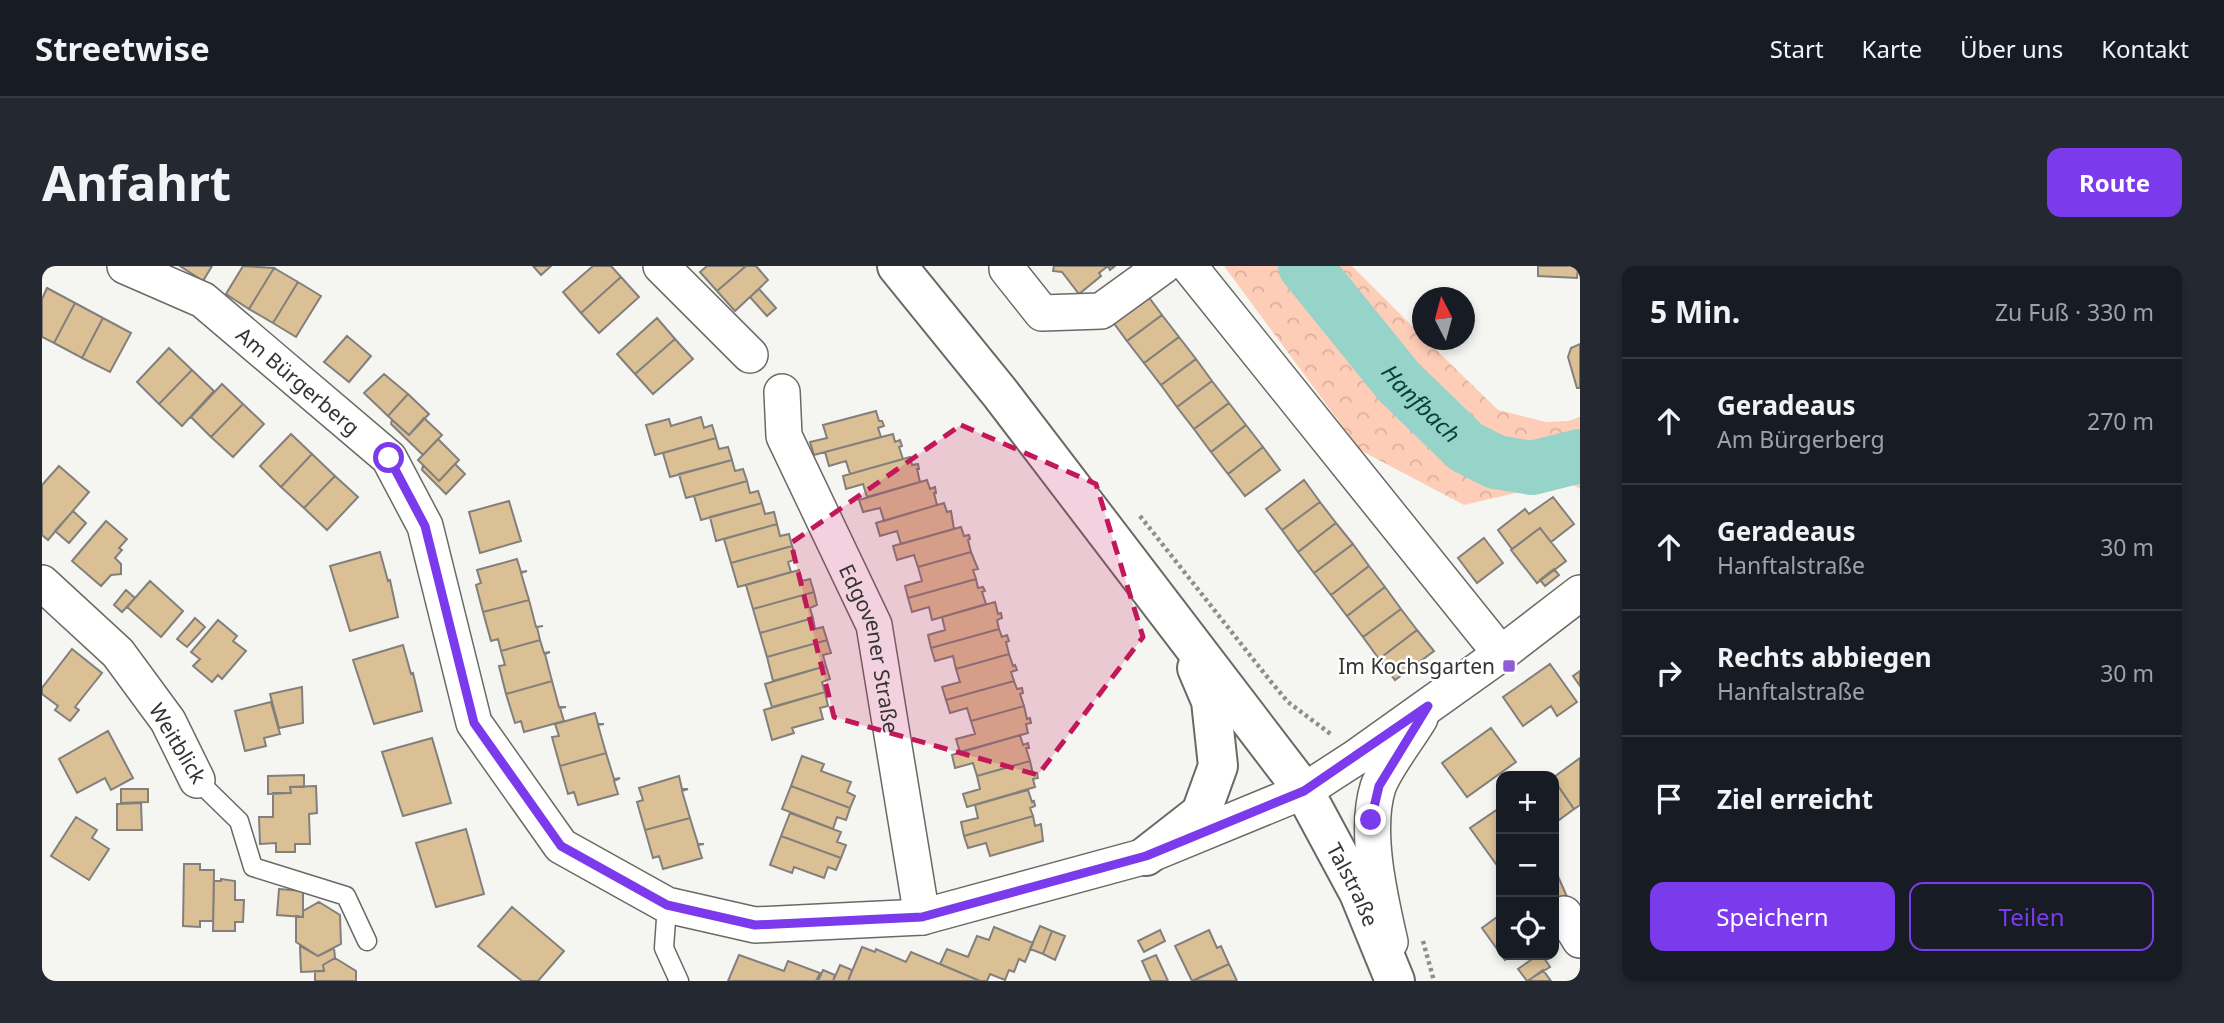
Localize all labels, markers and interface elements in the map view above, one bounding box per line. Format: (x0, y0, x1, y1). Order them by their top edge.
text: Streetwise (35, 26, 210, 71)
text: Start (1770, 32, 1824, 65)
text: Karte (1862, 32, 1922, 65)
text: Über uns (1960, 32, 2063, 65)
text: Kontakt (2101, 32, 2189, 65)
button: Route (2047, 148, 2182, 217)
text: Anfahrt (42, 149, 231, 215)
north arrow (1412, 287, 1475, 350)
text: 5 Min. (1650, 291, 1740, 332)
text: Zu Fuß · 330 m (1995, 296, 2154, 328)
street label: Am Bürgerberg (231, 321, 366, 441)
water label: Hanfbach (1375, 357, 1468, 450)
text: Geradeaus (1717, 387, 1856, 423)
icon: ahead (1650, 402, 1688, 440)
text: 270 m (2087, 405, 2154, 437)
text: Am Bürgerberg (1717, 423, 1885, 455)
route start (373, 442, 404, 473)
text: Geradeaus (1717, 513, 1856, 549)
icon: ahead (1650, 528, 1688, 566)
text: 30 m (2100, 531, 2154, 563)
text: Hanftalstraße (1717, 549, 1865, 581)
street label: Edgovener Straße (833, 559, 906, 735)
text: Rechts abbiegen (1717, 639, 1932, 675)
place label: Im Kochsgarten (1338, 652, 1495, 680)
icon: right (1650, 654, 1688, 692)
text: 30 m (2100, 657, 2154, 689)
marker: Im Kochsgarten (1501, 658, 1517, 674)
text: Hanftalstraße (1717, 675, 1865, 707)
street label: Weitblick (143, 698, 213, 789)
map controls (1496, 771, 1559, 960)
button: + (1496, 771, 1559, 834)
icon: arrive (1650, 780, 1688, 818)
text: Ziel erreicht (1717, 781, 1873, 817)
route end (1355, 804, 1386, 835)
button: − (1496, 834, 1559, 897)
street label: Talstraße (1320, 838, 1385, 931)
button: Speichern (1650, 882, 1895, 951)
button: Teilen (1909, 882, 2154, 951)
button: locate (1496, 897, 1559, 960)

